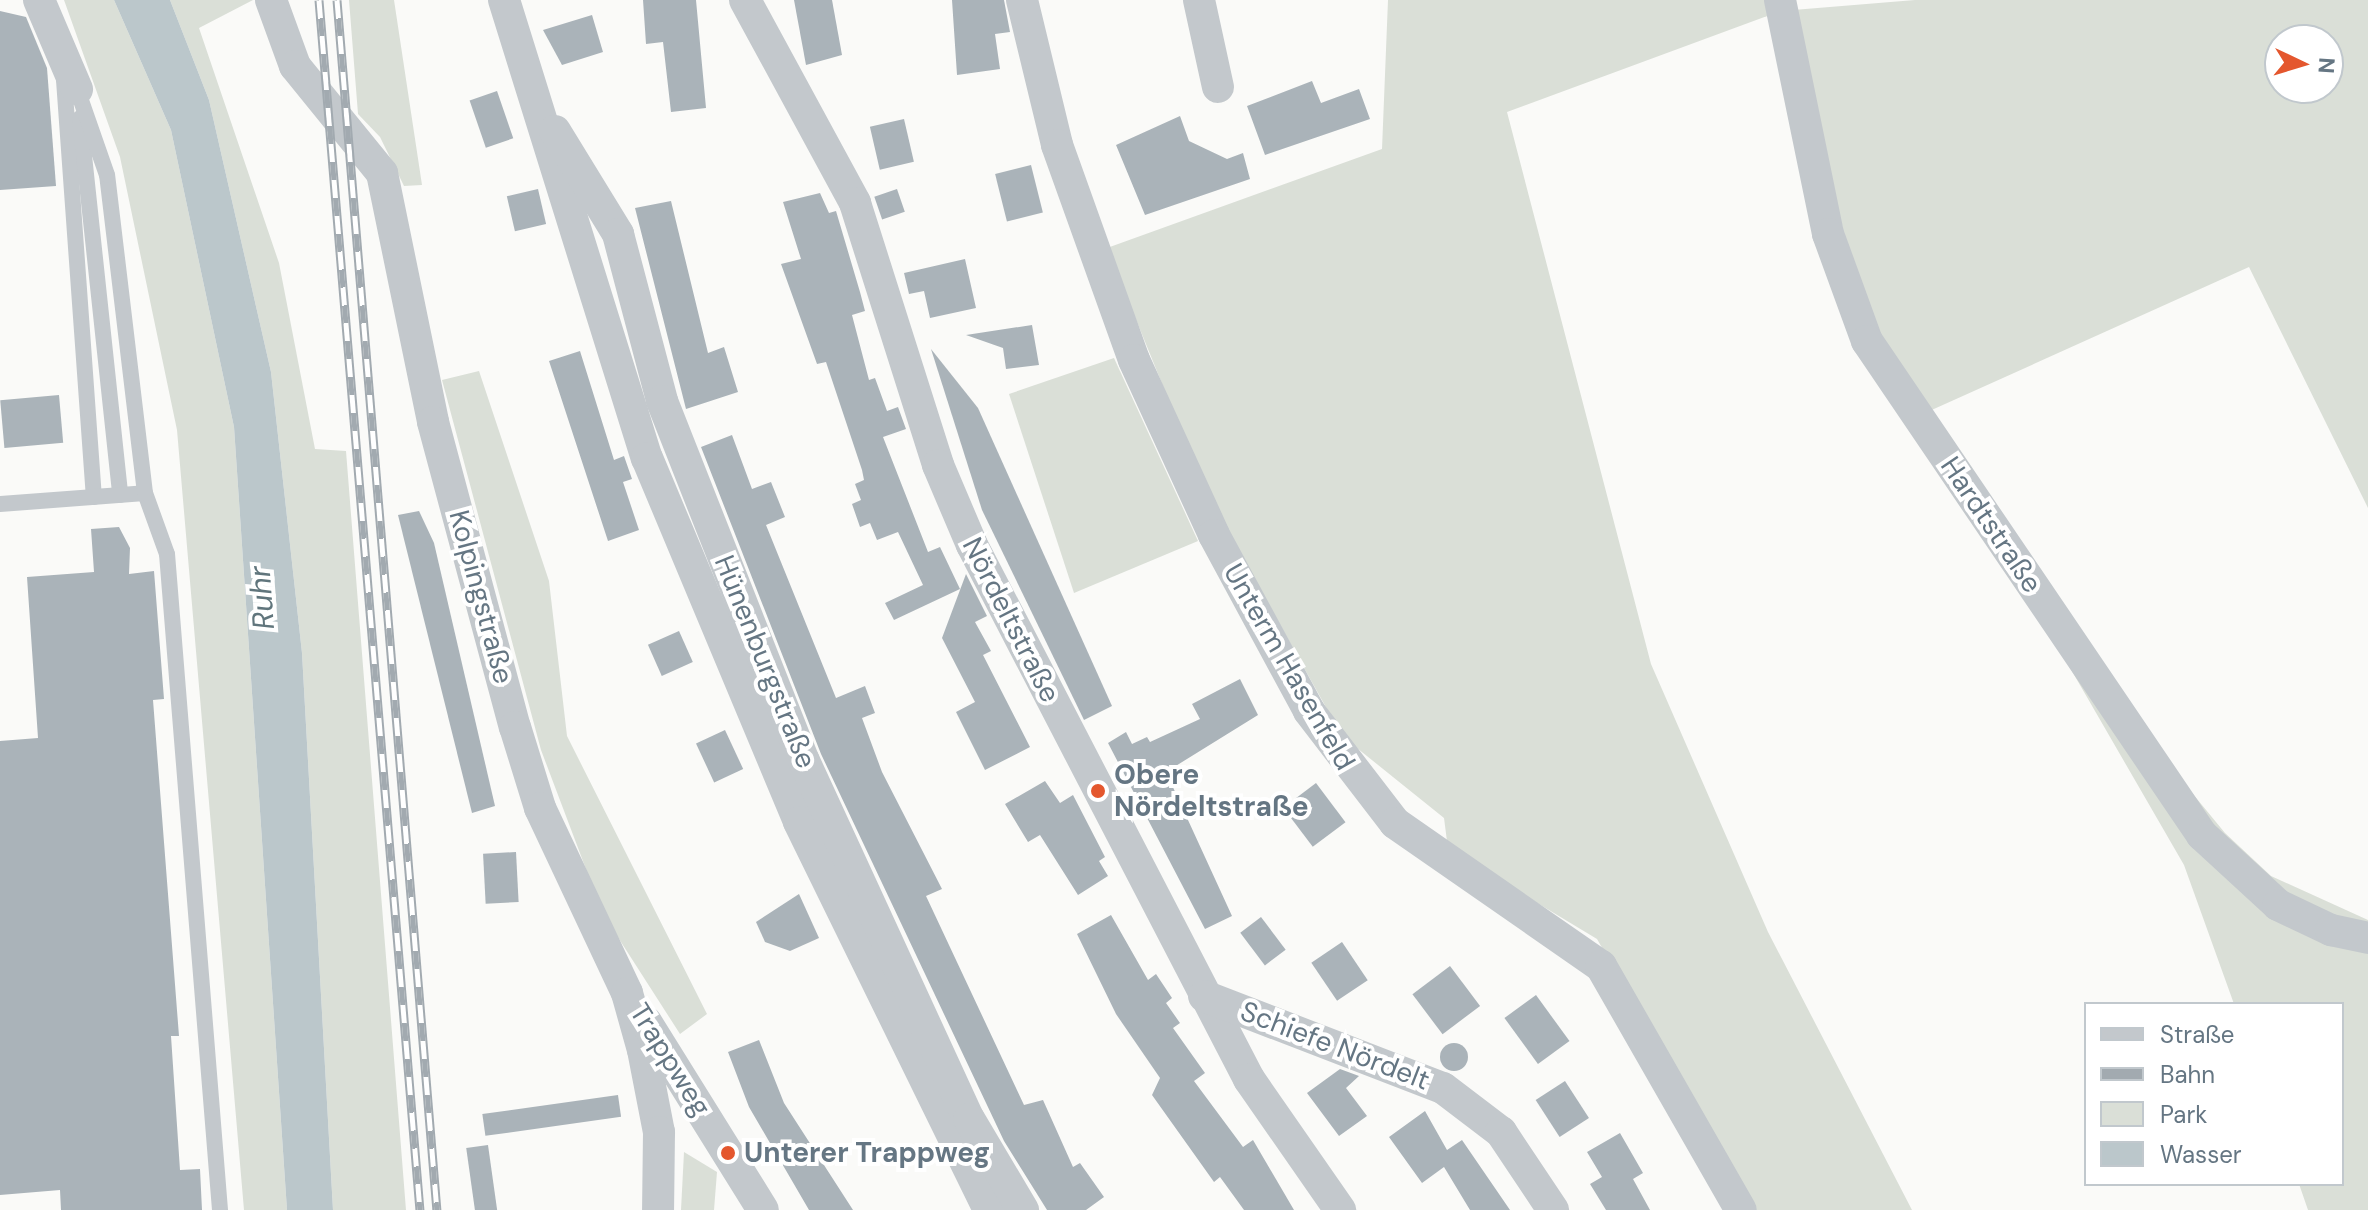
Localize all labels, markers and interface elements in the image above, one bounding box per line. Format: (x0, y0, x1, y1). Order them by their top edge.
north arrow (2264, 24, 2344, 104)
text: N (2311, 57, 2341, 75)
street label: Hardtstraße (1933, 451, 2049, 599)
street label: Kolpingstraße (442, 507, 520, 687)
street label: Nördeltstraße (955, 532, 1067, 708)
street label: Hünenburgstraße (707, 551, 823, 773)
street label: Unterm Hasenfeld (1216, 558, 1362, 776)
water label: Ruhr (242, 565, 282, 631)
place label: Obere Nördeltstraße (1114, 758, 1309, 824)
marker: Obere Nördeltstraße (1089, 782, 1107, 800)
street label: Schiefe Nördelt (1236, 995, 1434, 1097)
street label: Trappweg (622, 997, 718, 1123)
legend (2084, 1002, 2344, 1186)
text: Straße (2160, 1019, 2234, 1050)
text: Bahn (2160, 1059, 2215, 1090)
text: Park (2160, 1099, 2207, 1130)
place label: Unterer Trappweg (744, 1136, 990, 1170)
text: Wasser (2160, 1139, 2242, 1170)
marker: Unterer Trappweg (719, 1144, 737, 1162)

